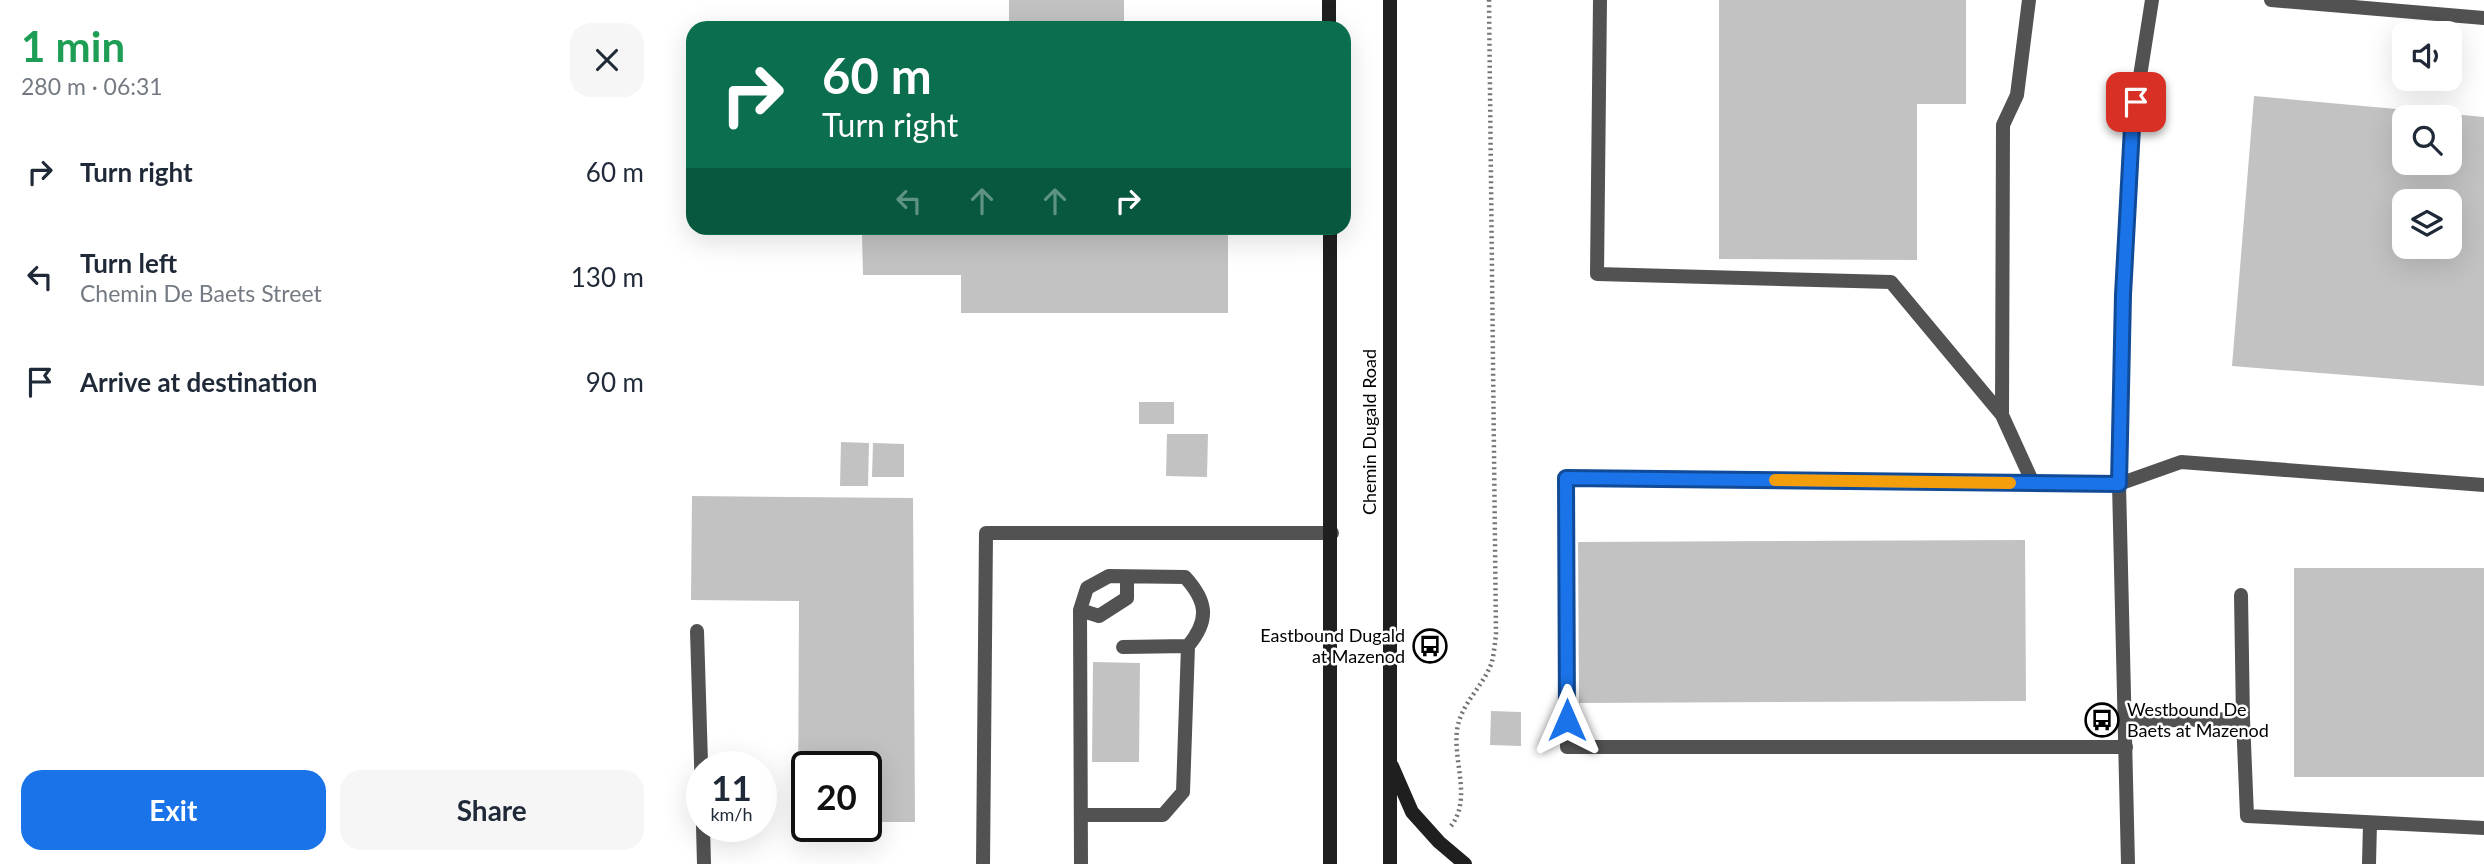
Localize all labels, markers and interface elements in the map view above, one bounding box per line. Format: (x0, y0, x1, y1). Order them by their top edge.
text: 1 min (21, 21, 125, 71)
map controls (2392, 21, 2462, 259)
button: sound (2392, 21, 2462, 91)
button: close (570, 23, 644, 97)
text: 60 m (822, 46, 932, 104)
icon: right (707, 49, 798, 140)
text: 280 m · 06:31 (21, 72, 163, 100)
pin (2106, 72, 2166, 132)
icon: arrive (2117, 83, 2155, 121)
text: Turn right (822, 105, 958, 144)
button: search (2392, 105, 2462, 175)
icon: right (21, 153, 59, 191)
text: Turn right (80, 156, 193, 188)
text: 60 m (586, 156, 644, 188)
icon: left (890, 182, 928, 220)
icon: ahead (963, 182, 1001, 220)
icon: ahead (1036, 182, 1074, 220)
icon: right (1109, 182, 1147, 220)
button: layers (2392, 189, 2462, 259)
text: Turn left (80, 247, 177, 279)
icon: left (21, 258, 59, 296)
text: 130 m (571, 261, 644, 293)
text: Chemin De Baets Street (80, 279, 322, 307)
street label: Chemin Dugald Road (1358, 349, 1380, 515)
icon: arrive (21, 363, 59, 401)
text: Arrive at destination (80, 366, 317, 398)
text: 90 m (586, 366, 644, 398)
place label: Eastbound Dugald at Mazenod (1260, 624, 1405, 667)
bus stop icon: Eastbound Dugald at Mazenod (1411, 627, 1449, 665)
position arrow (1530, 683, 1604, 757)
place label: Westbound De Baets at Mazenod (2127, 698, 2269, 741)
bus stop icon: Westbound De Baets at Mazenod (2083, 701, 2121, 739)
speed limit sign: 20 (791, 751, 882, 842)
text: 11 (711, 766, 752, 808)
button: Exit (21, 770, 326, 850)
button: Share (340, 770, 644, 850)
text: km/h (710, 803, 753, 825)

